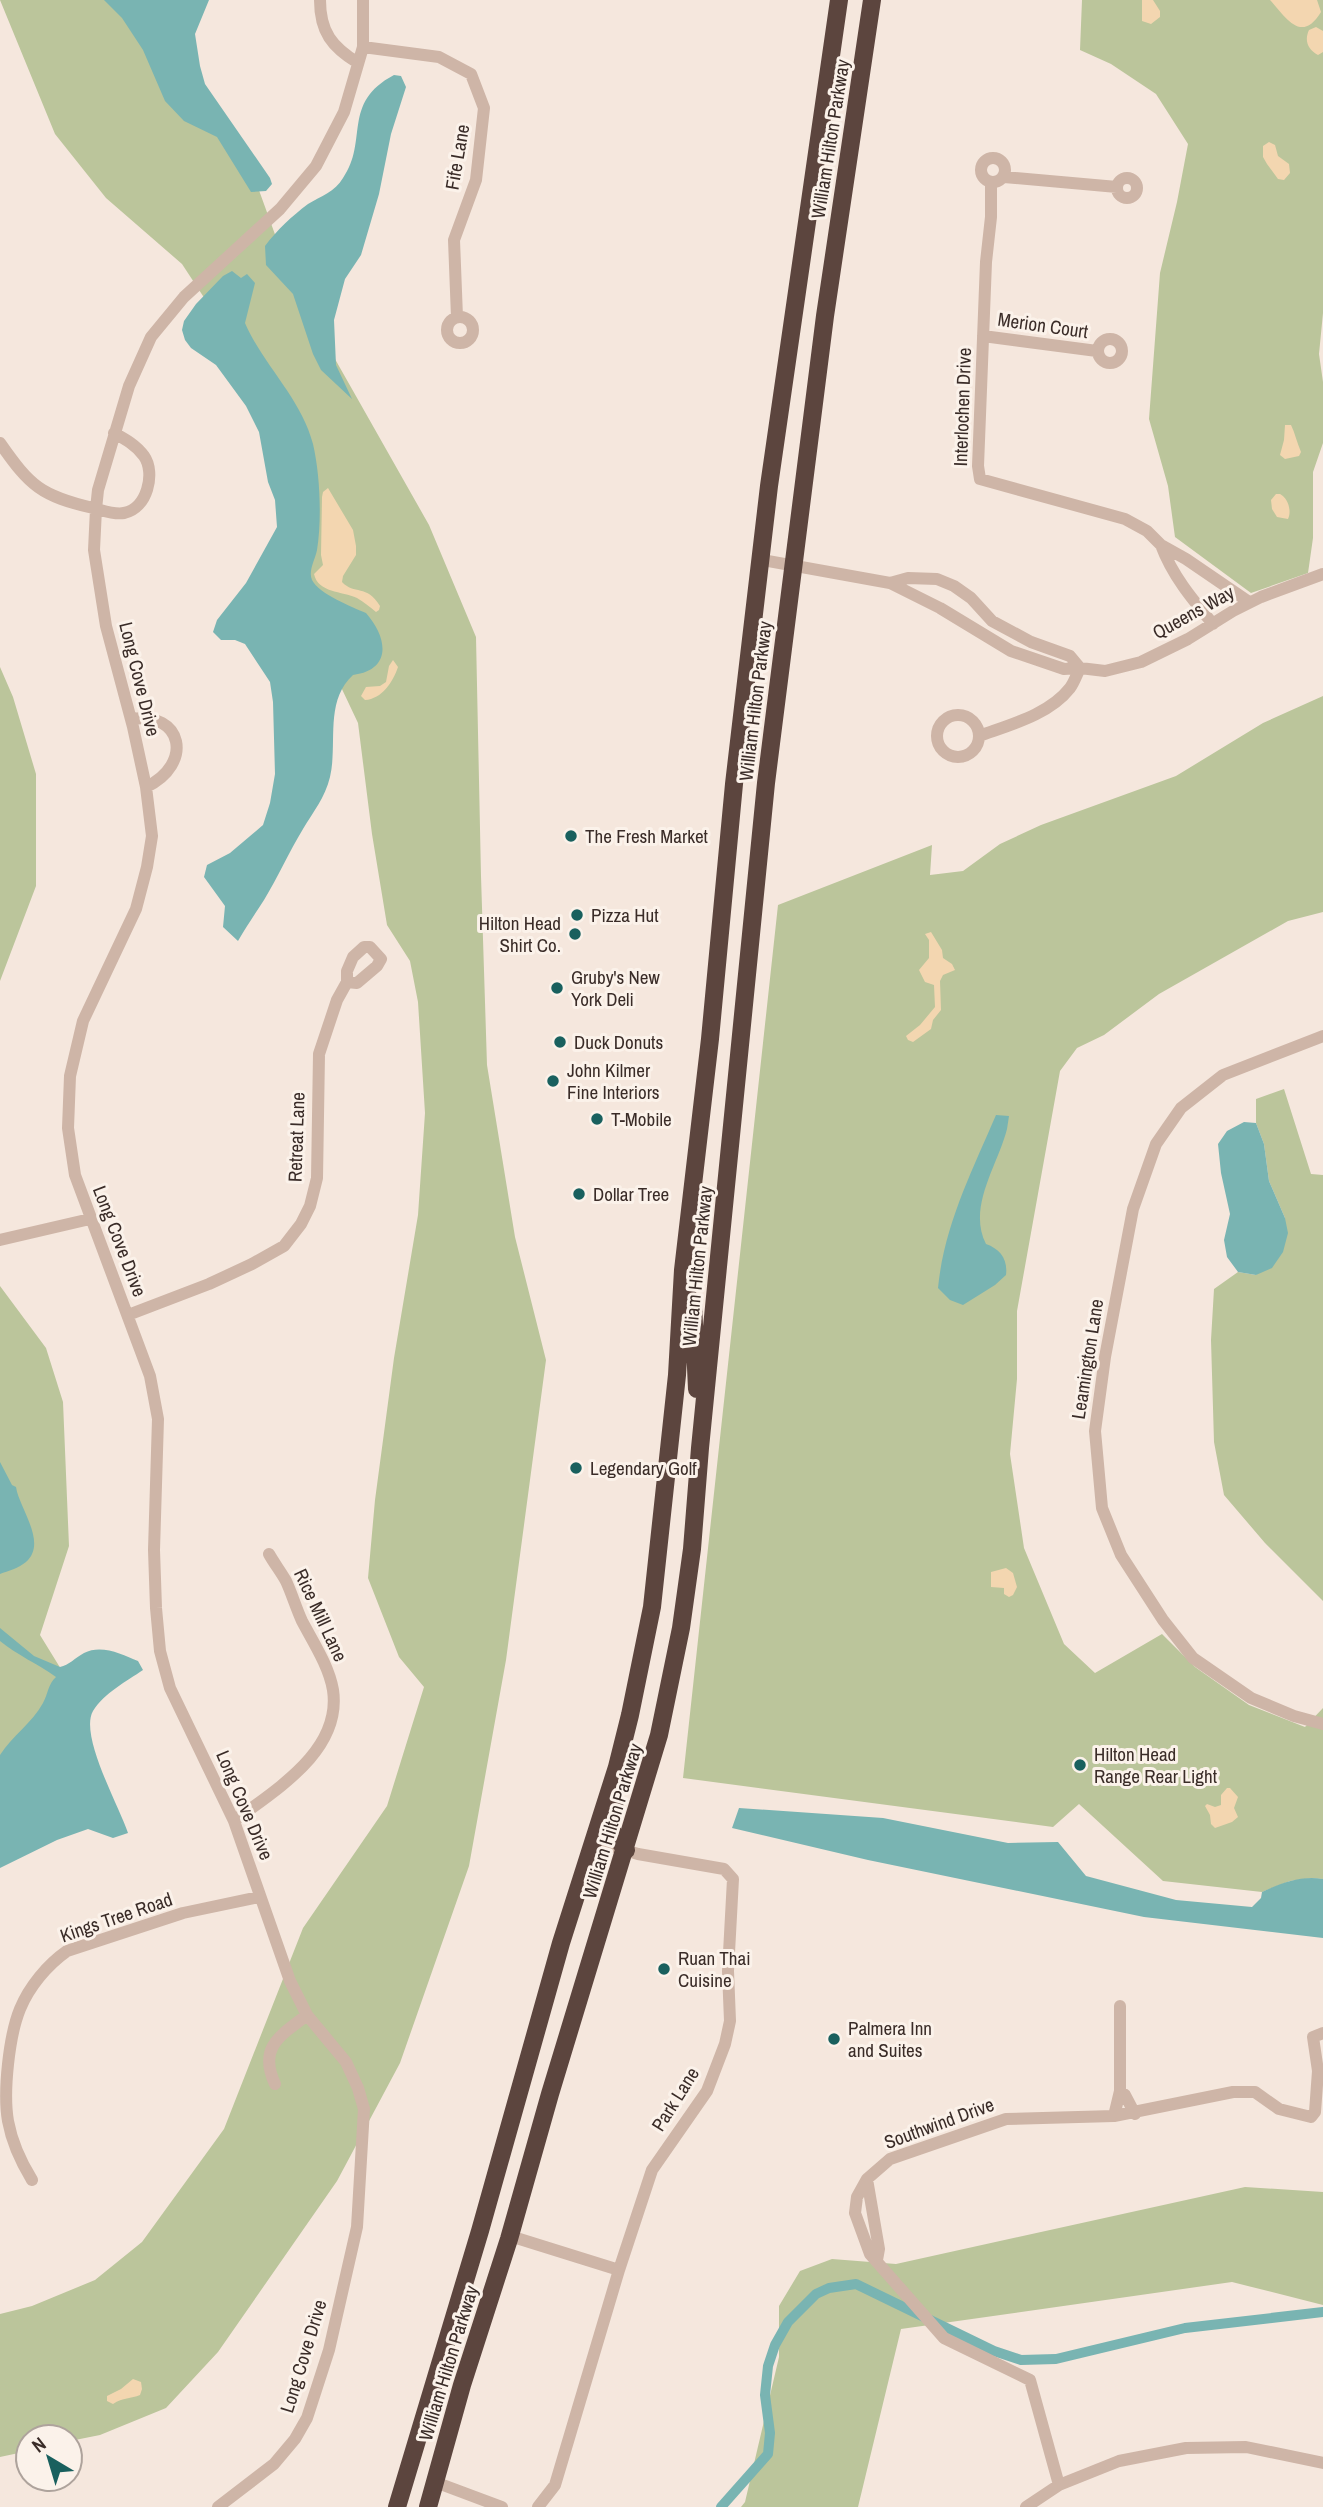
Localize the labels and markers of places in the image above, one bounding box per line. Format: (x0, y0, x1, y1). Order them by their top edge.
place label: The Fresh Market (585, 823, 709, 849)
marker: The Fresh Market (563, 828, 579, 844)
place label: Pizza Hut (591, 902, 659, 928)
marker: Pizza Hut (569, 907, 585, 923)
place label: Hilton Head Shirt Co. (479, 910, 561, 958)
marker: Hilton Head Shirt Co. (567, 926, 583, 942)
place label: Gruby's New York Deli (571, 964, 660, 1012)
marker: Gruby's New York Deli (549, 980, 565, 996)
place label: Duck Donuts (574, 1029, 663, 1055)
marker: Duck Donuts (552, 1034, 568, 1050)
place label: John Kilmer Fine Interiors (567, 1057, 660, 1105)
marker: John Kilmer Fine Interiors (545, 1073, 561, 1089)
place label: T-Mobile (611, 1106, 672, 1132)
marker: T-Mobile (589, 1111, 605, 1127)
place label: Dollar Tree (593, 1181, 669, 1207)
marker: Dollar Tree (571, 1186, 587, 1202)
place label: Legendary Golf (590, 1455, 697, 1481)
marker: Legendary Golf (568, 1460, 584, 1476)
place label: Hilton Head Range Rear Light (1094, 1741, 1218, 1789)
marker: Hilton Head Range Rear Light (1072, 1757, 1088, 1773)
place label: Ruan Thai Cuisine (678, 1945, 751, 1993)
marker: Ruan Thai Cuisine (656, 1961, 672, 1977)
place label: Palmera Inn and Suites (848, 2015, 932, 2063)
marker: Palmera Inn and Suites (826, 2031, 842, 2047)

